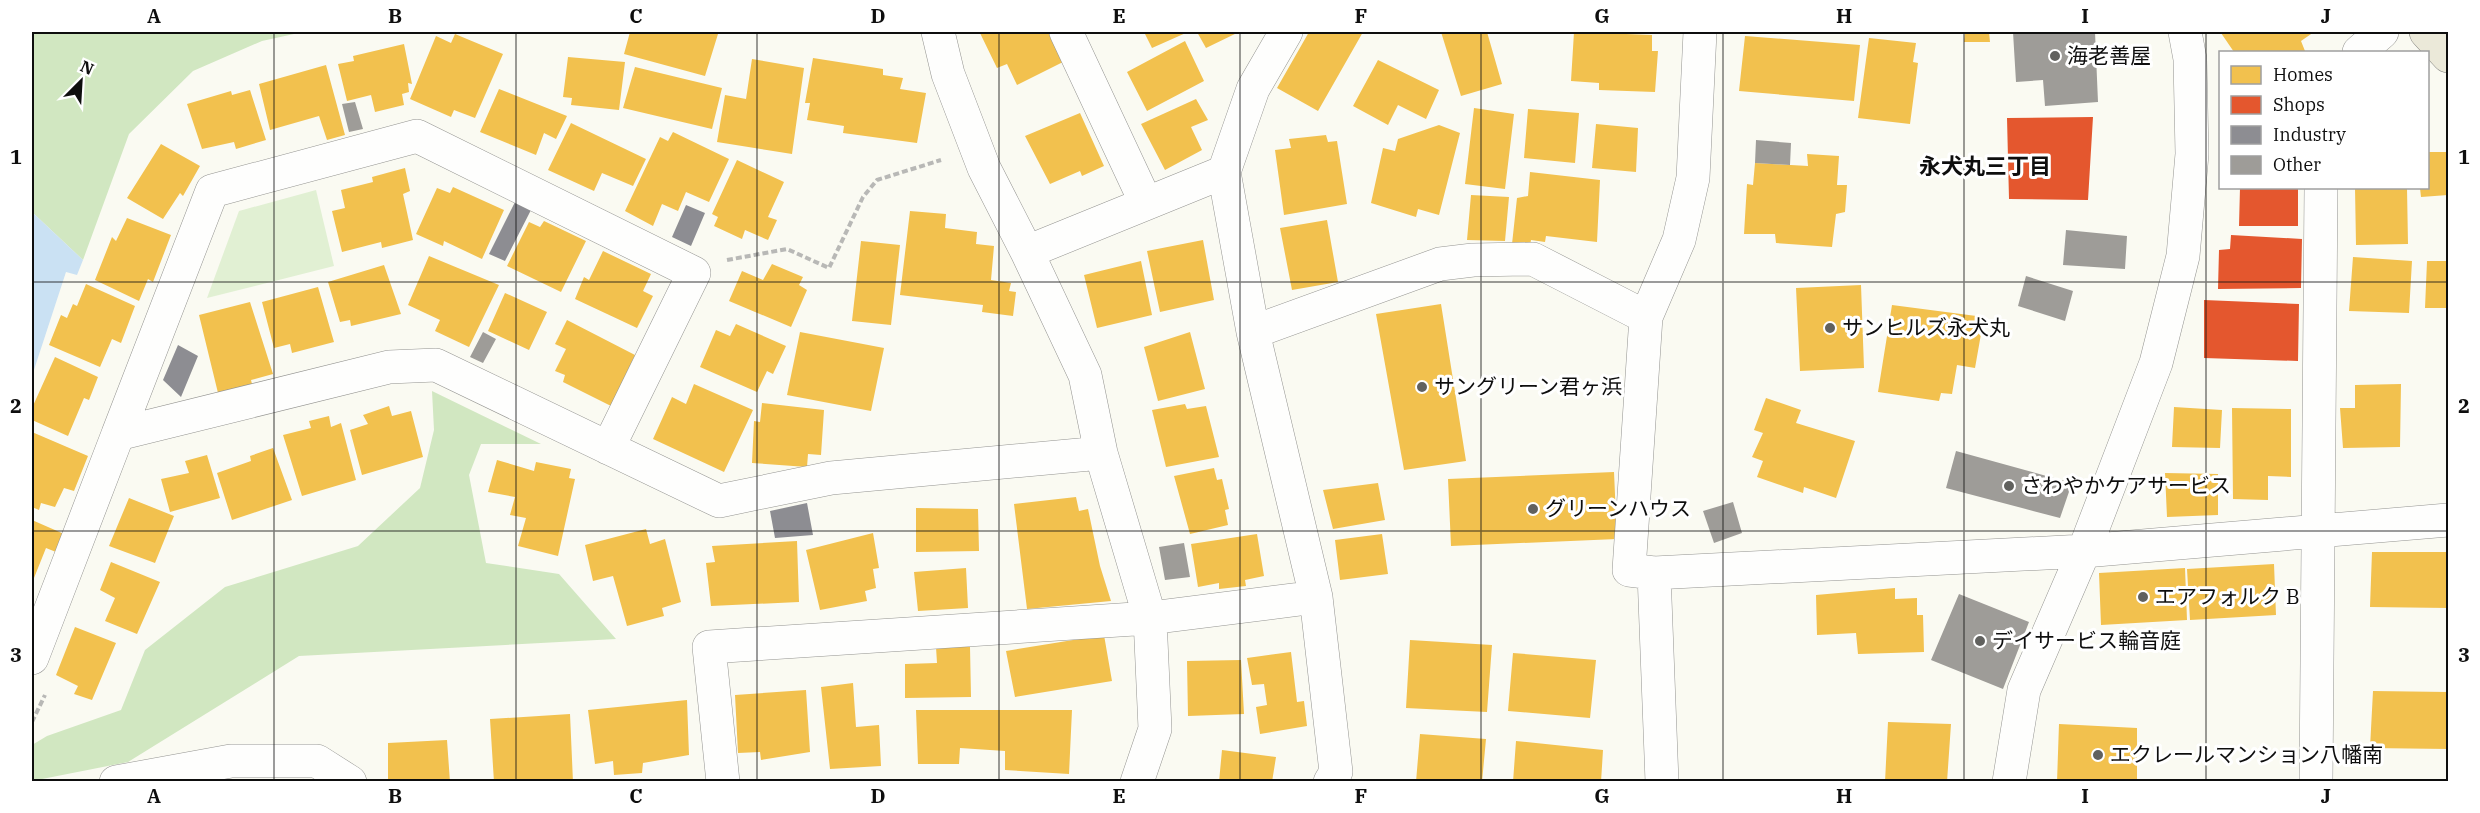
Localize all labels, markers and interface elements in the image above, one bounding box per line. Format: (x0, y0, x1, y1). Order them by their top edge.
text: A (147, 2, 161, 29)
text: B (388, 2, 402, 29)
text: C (629, 2, 643, 29)
text: D (870, 2, 886, 29)
text: E (1112, 2, 1126, 29)
text: F (1355, 2, 1367, 29)
text: G (1594, 2, 1610, 29)
text: H (1836, 2, 1852, 29)
text: I (2081, 2, 2089, 29)
text: J (2321, 2, 2331, 29)
place label: 海老善屋 (2067, 41, 2151, 69)
marker: 海老善屋 (2048, 49, 2062, 63)
north arrow (51, 51, 111, 111)
legend (2219, 51, 2429, 189)
text: N (77, 56, 97, 79)
text: Homes (2273, 63, 2333, 86)
text: Shops (2273, 93, 2325, 116)
text: Industry (2273, 123, 2346, 146)
text: 1 (10, 143, 22, 170)
text: 1 (2458, 143, 2470, 170)
district label: 永犬丸三丁目 (1919, 151, 2051, 180)
text: Other (2273, 153, 2321, 176)
place label: サンヒルズ永犬丸 (1842, 313, 2010, 341)
marker: サンヒルズ永犬丸 (1823, 321, 1837, 335)
place label: サングリーン君ヶ浜 (1434, 372, 1622, 400)
marker: サングリーン君ヶ浜 (1415, 380, 1429, 394)
text: 2 (10, 392, 22, 419)
text: 2 (2458, 392, 2470, 419)
place label: さわやかケアサービス (2021, 471, 2231, 499)
marker: さわやかケアサービス (2002, 479, 2016, 493)
place label: グリーンハウス (1545, 494, 1691, 522)
marker: グリーンハウス (1526, 502, 1540, 516)
place label: エアフォルク B (2155, 582, 2300, 610)
marker: エアフォルク B (2136, 590, 2150, 604)
place label: デイサービス輪音庭 (1992, 626, 2181, 654)
marker: デイサービス輪音庭 (1973, 634, 1987, 648)
text: 3 (10, 641, 22, 668)
text: 3 (2458, 641, 2470, 668)
place label: エクレールマンション八幡南 (2110, 740, 2383, 768)
marker: エクレールマンション八幡南 (2091, 748, 2105, 762)
text: A (147, 782, 161, 809)
text: B (388, 782, 402, 809)
text: C (629, 782, 643, 809)
text: D (870, 782, 886, 809)
text: E (1112, 782, 1126, 809)
text: F (1355, 782, 1367, 809)
text: G (1594, 782, 1610, 809)
text: H (1836, 782, 1852, 809)
text: I (2081, 782, 2089, 809)
text: J (2321, 782, 2331, 809)

